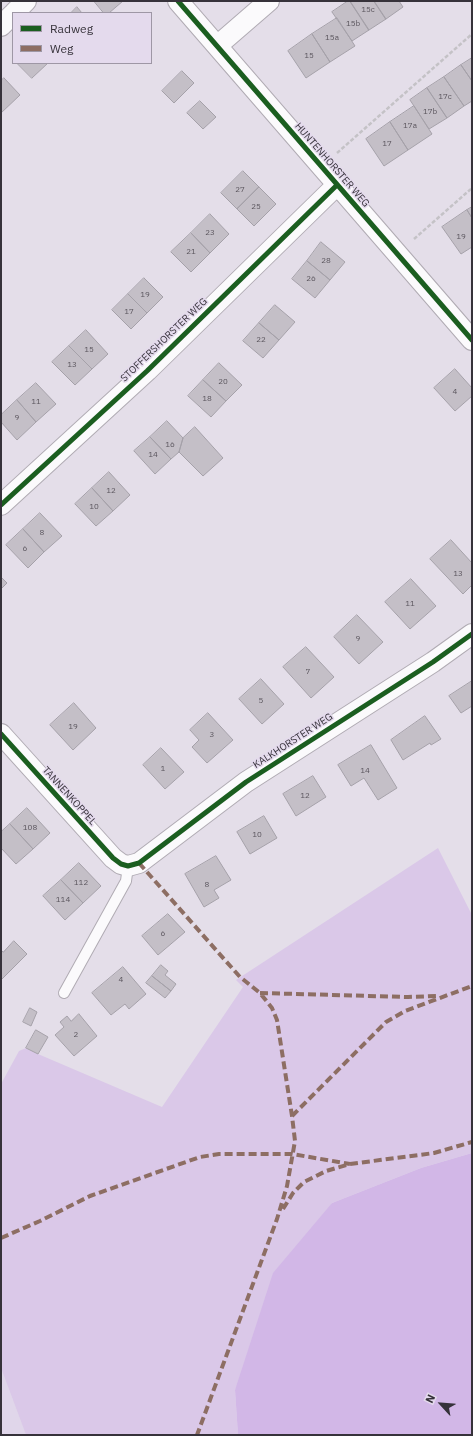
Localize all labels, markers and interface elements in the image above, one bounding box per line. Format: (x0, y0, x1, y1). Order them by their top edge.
house number: 15c (361, 5, 375, 15)
legend (12, 12, 152, 64)
house number: 15b (346, 19, 360, 29)
text: Radweg (50, 21, 93, 36)
house number: 15a (325, 33, 339, 43)
text: Weg (50, 41, 73, 56)
house number: 15 (304, 51, 314, 61)
house number: 17c (438, 92, 452, 102)
house number: 17b (423, 107, 437, 117)
street label: HUNTENHORSTER WEG (292, 120, 372, 210)
house number: 17a (403, 121, 417, 131)
house number: 17 (382, 139, 392, 149)
house number: 27 (235, 185, 245, 195)
house number: 25 (251, 202, 261, 212)
house number: 23 (205, 228, 215, 238)
house number: 19 (456, 232, 466, 242)
house number: 21 (186, 247, 196, 257)
house number: 28 (321, 256, 331, 266)
house number: 26 (306, 274, 316, 284)
house number: 19 (140, 290, 150, 300)
street label: STOFFERSHORSTER WEG (118, 295, 210, 385)
house number: 17 (124, 307, 134, 317)
house number: 22 (256, 335, 266, 345)
house number: 15 (84, 345, 94, 355)
house number: 13 (67, 360, 77, 370)
house number: 20 (218, 377, 228, 387)
house number: 4 (453, 387, 457, 397)
house number: 18 (202, 394, 212, 404)
house number: 11 (31, 397, 41, 407)
house number: 9 (15, 413, 19, 423)
house number: 16 (165, 440, 175, 450)
house number: 14 (148, 450, 158, 460)
house number: 12 (106, 486, 116, 496)
house number: 10 (89, 502, 99, 512)
house number: 8 (40, 528, 44, 538)
house number: 6 (23, 544, 27, 554)
house number: 13 (453, 569, 463, 579)
house number: 11 (405, 599, 415, 609)
house number: 9 (356, 634, 360, 644)
house number: 7 (306, 667, 310, 677)
house number: 5 (259, 696, 263, 706)
street label: KALKHORSTER WEG (251, 711, 335, 771)
house number: 19 (68, 722, 78, 732)
house number: 3 (210, 730, 214, 740)
street label: TANNENKOPPEL (40, 764, 98, 828)
house number: 1 (161, 764, 165, 774)
house number: 14 (360, 766, 370, 776)
house number: 12 (300, 791, 310, 801)
house number: 108 (23, 823, 37, 833)
house number: 10 (252, 830, 262, 840)
house number: 112 (74, 878, 88, 888)
house number: 8 (205, 880, 209, 890)
house number: 114 (56, 895, 70, 905)
house number: 6 (161, 929, 165, 939)
house number: 4 (119, 975, 123, 985)
house number: 2 (74, 1030, 78, 1040)
north arrow (421, 1384, 461, 1424)
text: N (422, 1392, 438, 1405)

